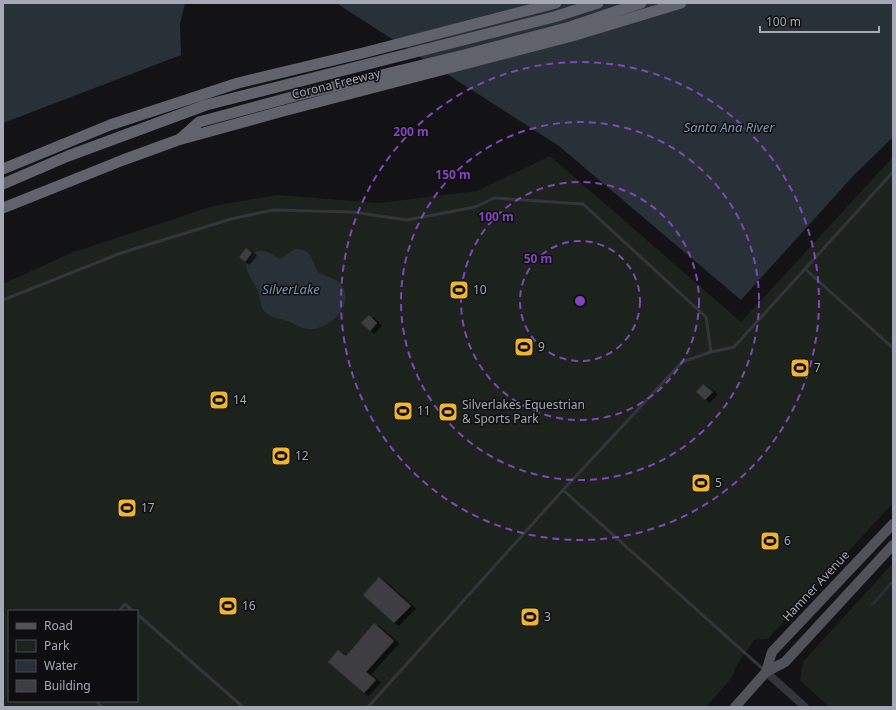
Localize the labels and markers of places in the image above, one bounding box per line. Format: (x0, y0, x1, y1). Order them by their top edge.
sports icon: 10 (448, 279, 470, 301)
place label: 10 (473, 281, 487, 298)
centre of rings (573, 294, 587, 308)
sports icon: 9 (513, 336, 535, 358)
place label: 9 (538, 338, 545, 355)
sports icon: 7 (789, 357, 811, 379)
place label: 7 (814, 359, 821, 376)
sports icon: 14 (208, 389, 230, 411)
place label: 14 (233, 391, 247, 408)
place label: Silverlakes Equestrian & Sports Park (462, 396, 585, 427)
sports icon: 11 (392, 400, 414, 422)
sports icon: Silverlakes Equestrian & Sports Park (437, 401, 459, 423)
place label: 11 (417, 402, 431, 419)
sports icon: 12 (270, 445, 292, 467)
place label: 12 (295, 447, 309, 464)
sports icon: 5 (690, 472, 712, 494)
place label: 5 (715, 474, 722, 491)
sports icon: 17 (116, 497, 138, 519)
place label: 17 (141, 499, 155, 516)
sports icon: 6 (759, 530, 781, 552)
place label: 6 (784, 532, 791, 549)
sports icon: 16 (217, 595, 239, 617)
place label: 16 (242, 597, 256, 614)
sports icon: 3 (519, 606, 541, 628)
place label: 3 (544, 608, 551, 625)

